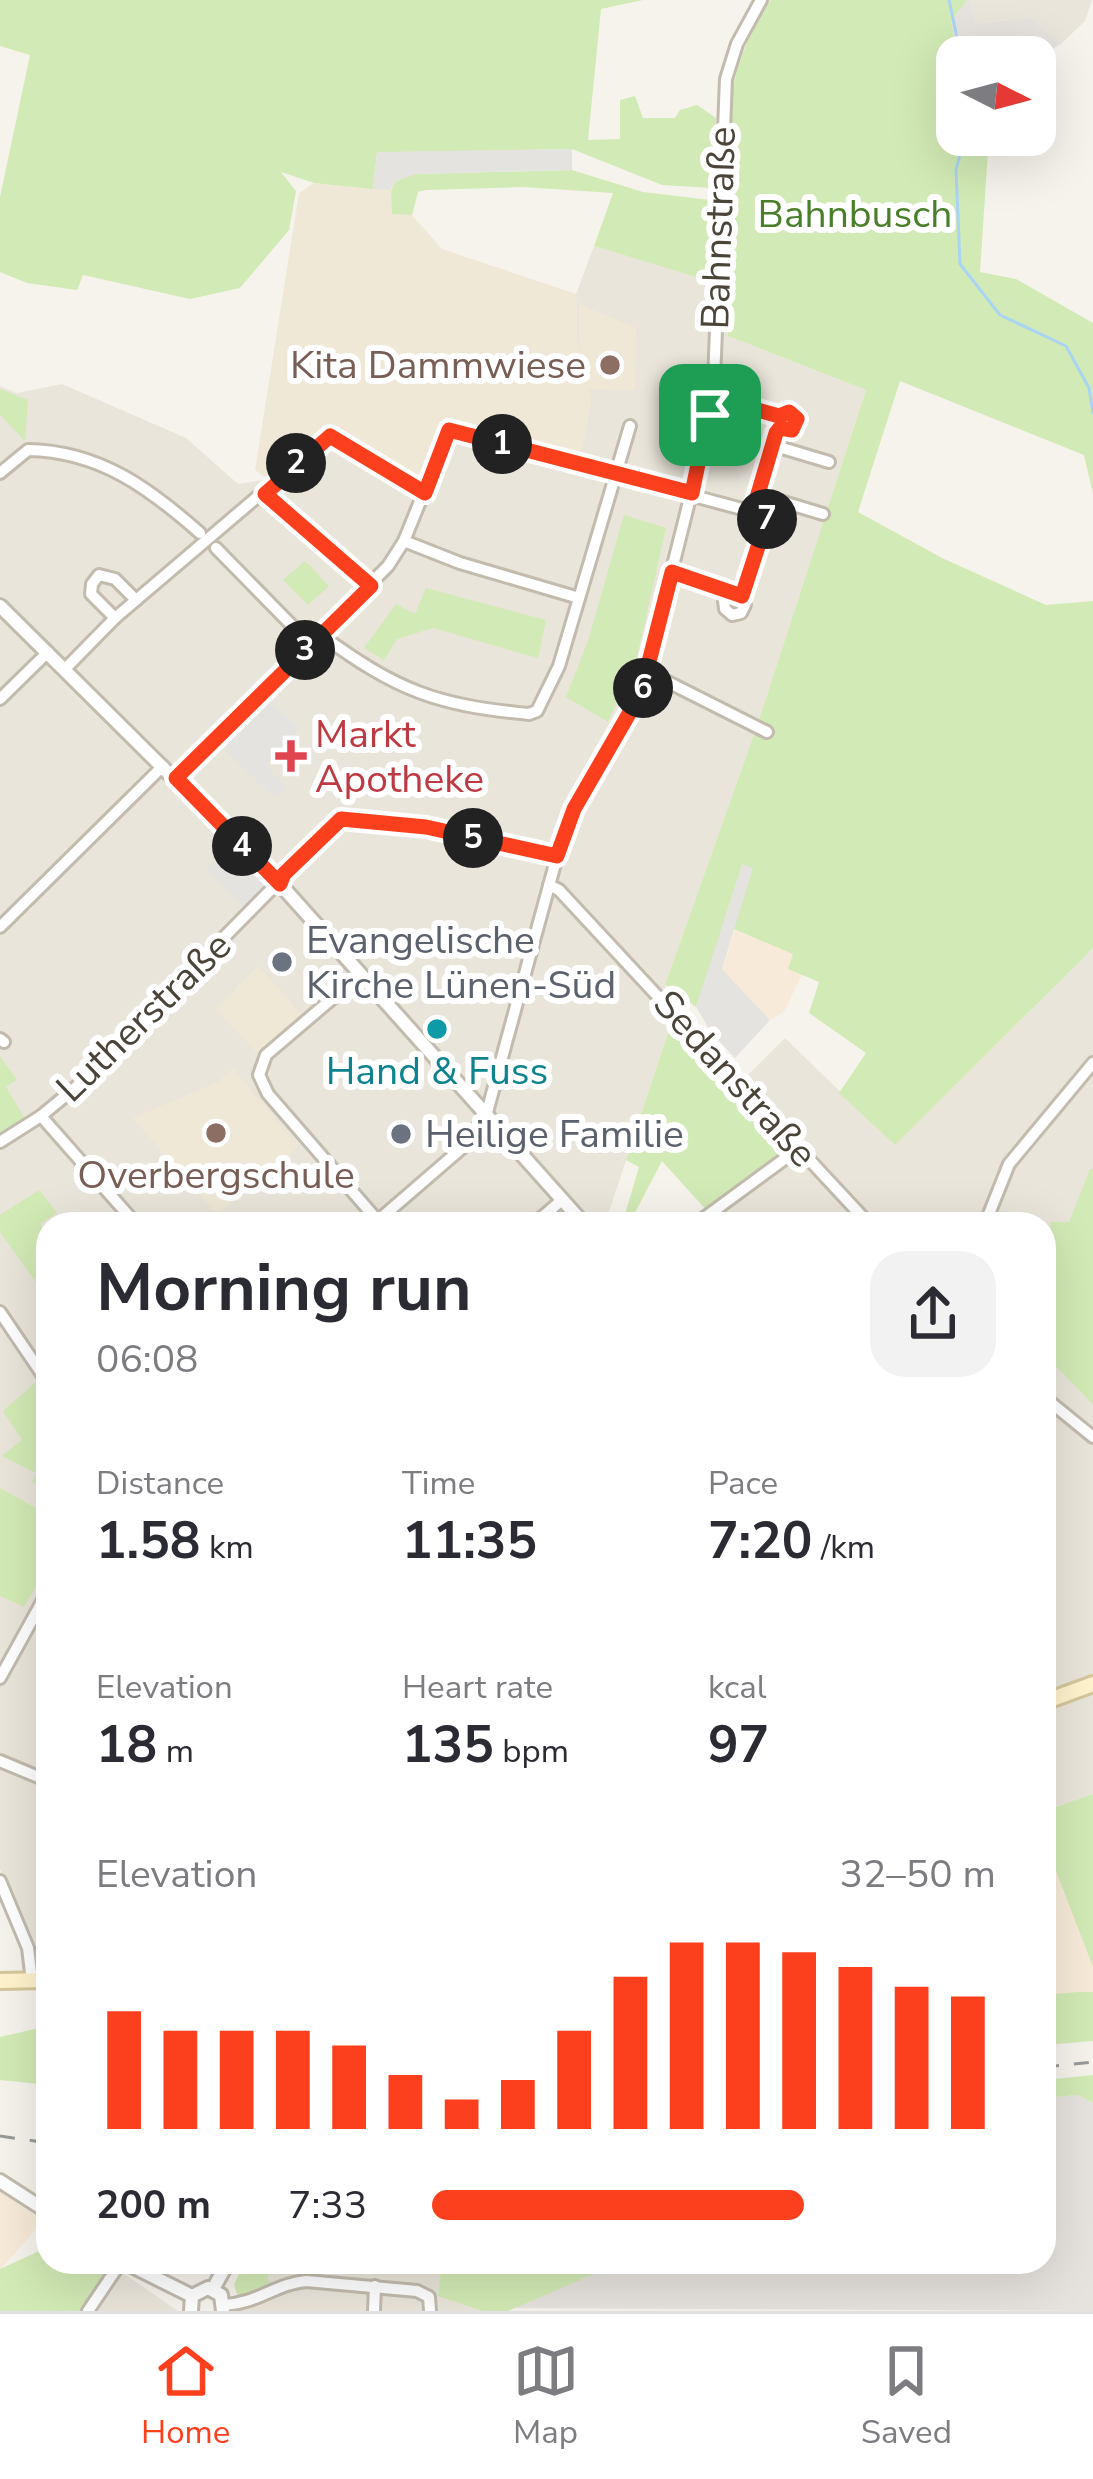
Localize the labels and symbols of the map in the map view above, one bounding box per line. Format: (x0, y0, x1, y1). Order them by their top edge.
north arrow (936, 36, 1056, 156)
street label: Bahnstraße (689, 126, 749, 330)
park label: Bahnbusch (758, 188, 952, 241)
place label: Kita Dammwiese (290, 339, 586, 392)
marker: Kita Dammwiese (597, 352, 623, 378)
pin (659, 364, 761, 466)
pin: 1 (472, 414, 532, 474)
pin: 2 (266, 433, 326, 493)
pin: 7 (737, 489, 797, 549)
pin: 3 (275, 620, 335, 680)
pin: 6 (613, 658, 673, 718)
place label: Markt Apotheke (315, 708, 484, 806)
marker: Markt Apotheke (278, 743, 304, 769)
pin: 5 (443, 808, 503, 868)
pin: 4 (212, 816, 272, 876)
place label: Evangelische Kirche Lünen-Süd (306, 914, 616, 1012)
street label: Lutherstraße (45, 920, 243, 1114)
marker: Evangelische Kirche Lünen-Süd (269, 949, 295, 975)
street label: Sedanstraße (641, 979, 829, 1179)
marker: Hand & Fuss (424, 1016, 450, 1042)
place label: Hand & Fuss (326, 1045, 548, 1098)
place label: Heilige Familie (425, 1108, 684, 1161)
marker: Overbergschule (203, 1120, 229, 1146)
marker: Heilige Familie (388, 1121, 414, 1147)
place label: Overbergschule (77, 1149, 355, 1202)

